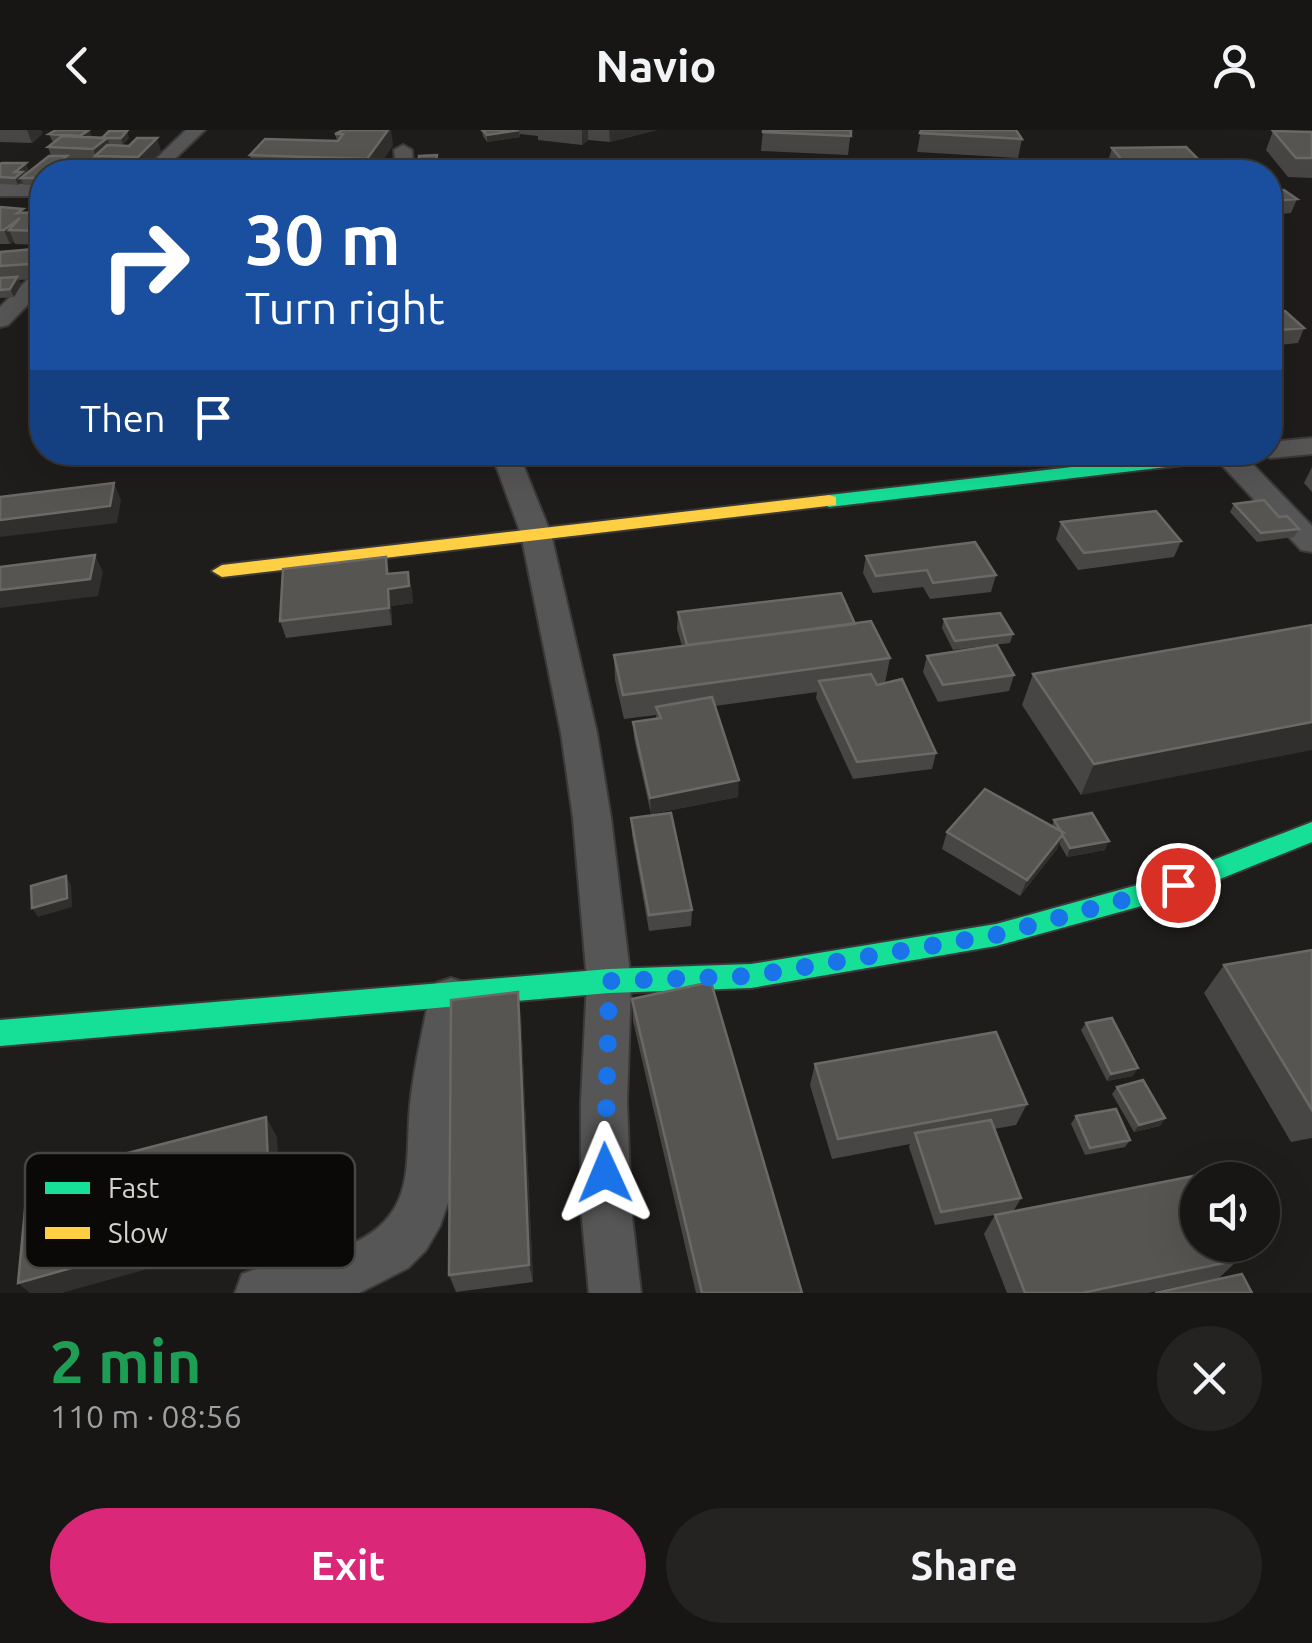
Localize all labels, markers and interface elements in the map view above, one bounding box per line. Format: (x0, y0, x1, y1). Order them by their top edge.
icon: back (50, 38, 105, 93)
icon: person (1207, 38, 1262, 93)
text: Navio (595, 40, 717, 91)
icon: right (80, 200, 210, 330)
text: 30 m (245, 200, 401, 278)
text: Turn right (245, 282, 445, 333)
icon: arrive (186, 390, 241, 445)
text: Then (80, 397, 166, 439)
pin (1136, 843, 1221, 928)
icon: arrive (1151, 858, 1206, 913)
position arrow (553, 1121, 657, 1225)
legend (25, 1153, 355, 1268)
map controls (1180, 1162, 1280, 1262)
button: sound (1180, 1162, 1280, 1262)
text: Fast (108, 1172, 159, 1203)
text: Slow (108, 1217, 168, 1248)
button: close (1157, 1326, 1262, 1431)
text: 2 min (50, 1327, 202, 1394)
text: 110 m · 08:56 (50, 1398, 242, 1434)
button: Exit (50, 1508, 646, 1623)
button: Share (666, 1508, 1262, 1623)

